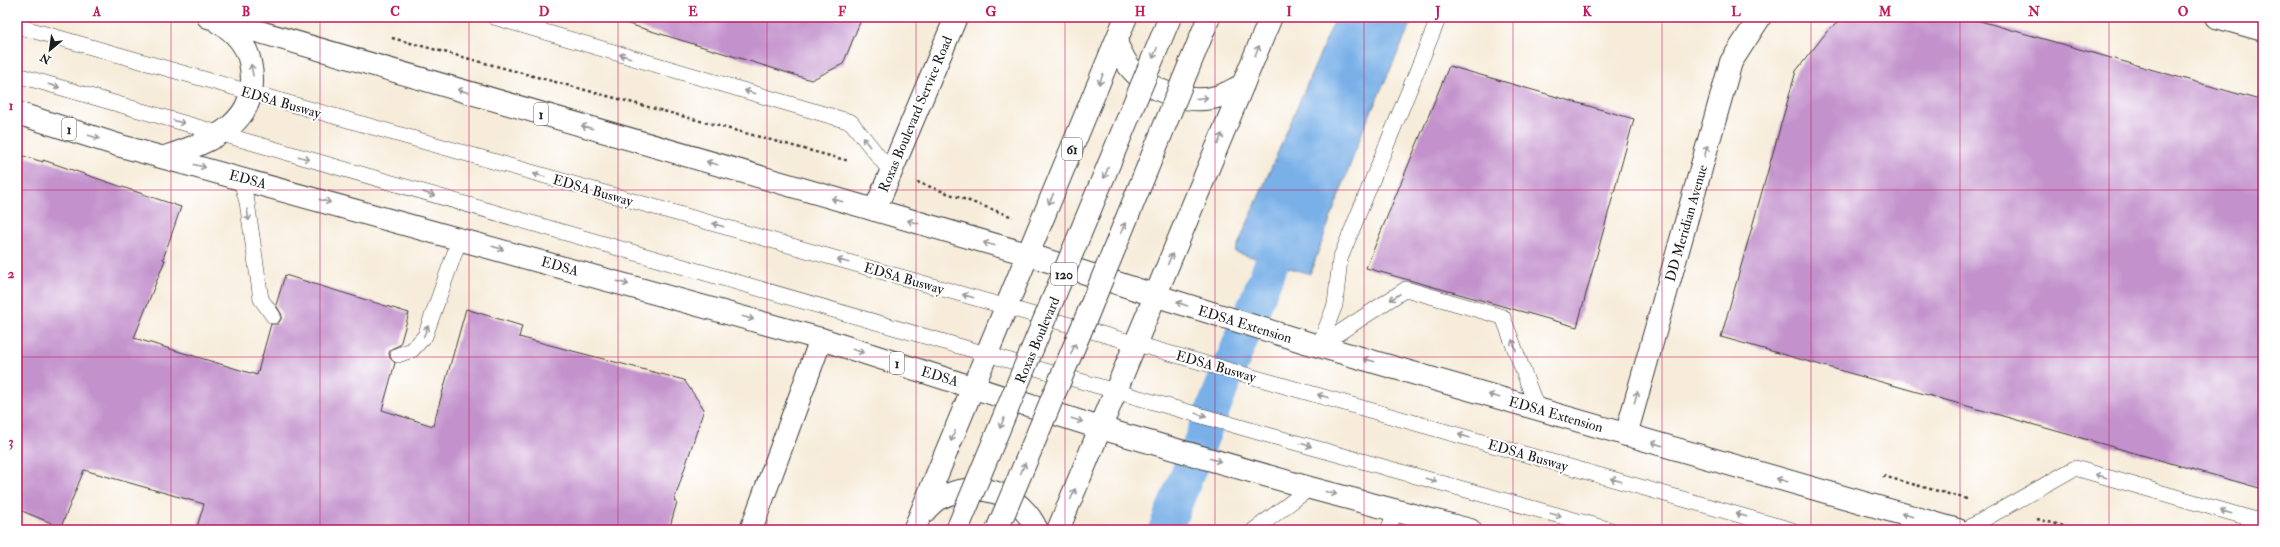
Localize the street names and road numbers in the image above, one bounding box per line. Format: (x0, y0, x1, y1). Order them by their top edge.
street label: Roxas Boulevard Service Road (875, 34, 956, 195)
street label: EDSA Busway (238, 83, 324, 123)
road number: 1 (534, 103, 548, 125)
road number: 1 (62, 118, 76, 140)
road number: 61 (1062, 138, 1082, 160)
street label: DD Meridian Avenue (1662, 163, 1711, 284)
street label: EDSA (227, 166, 269, 193)
street label: EDSA Busway (550, 171, 636, 211)
street label: EDSA (539, 253, 581, 280)
street label: EDSA Busway (861, 259, 947, 299)
road number: 120 (1051, 263, 1077, 285)
street label: Roxas Boulevard (1012, 294, 1063, 386)
street label: EDSA Extension (1196, 302, 1294, 347)
street label: EDSA Busway (1173, 347, 1259, 387)
road number: 1 (890, 352, 904, 374)
street label: EDSA (919, 363, 961, 390)
street label: EDSA Extension (1507, 393, 1605, 436)
street label: EDSA Busway (1485, 436, 1571, 476)

